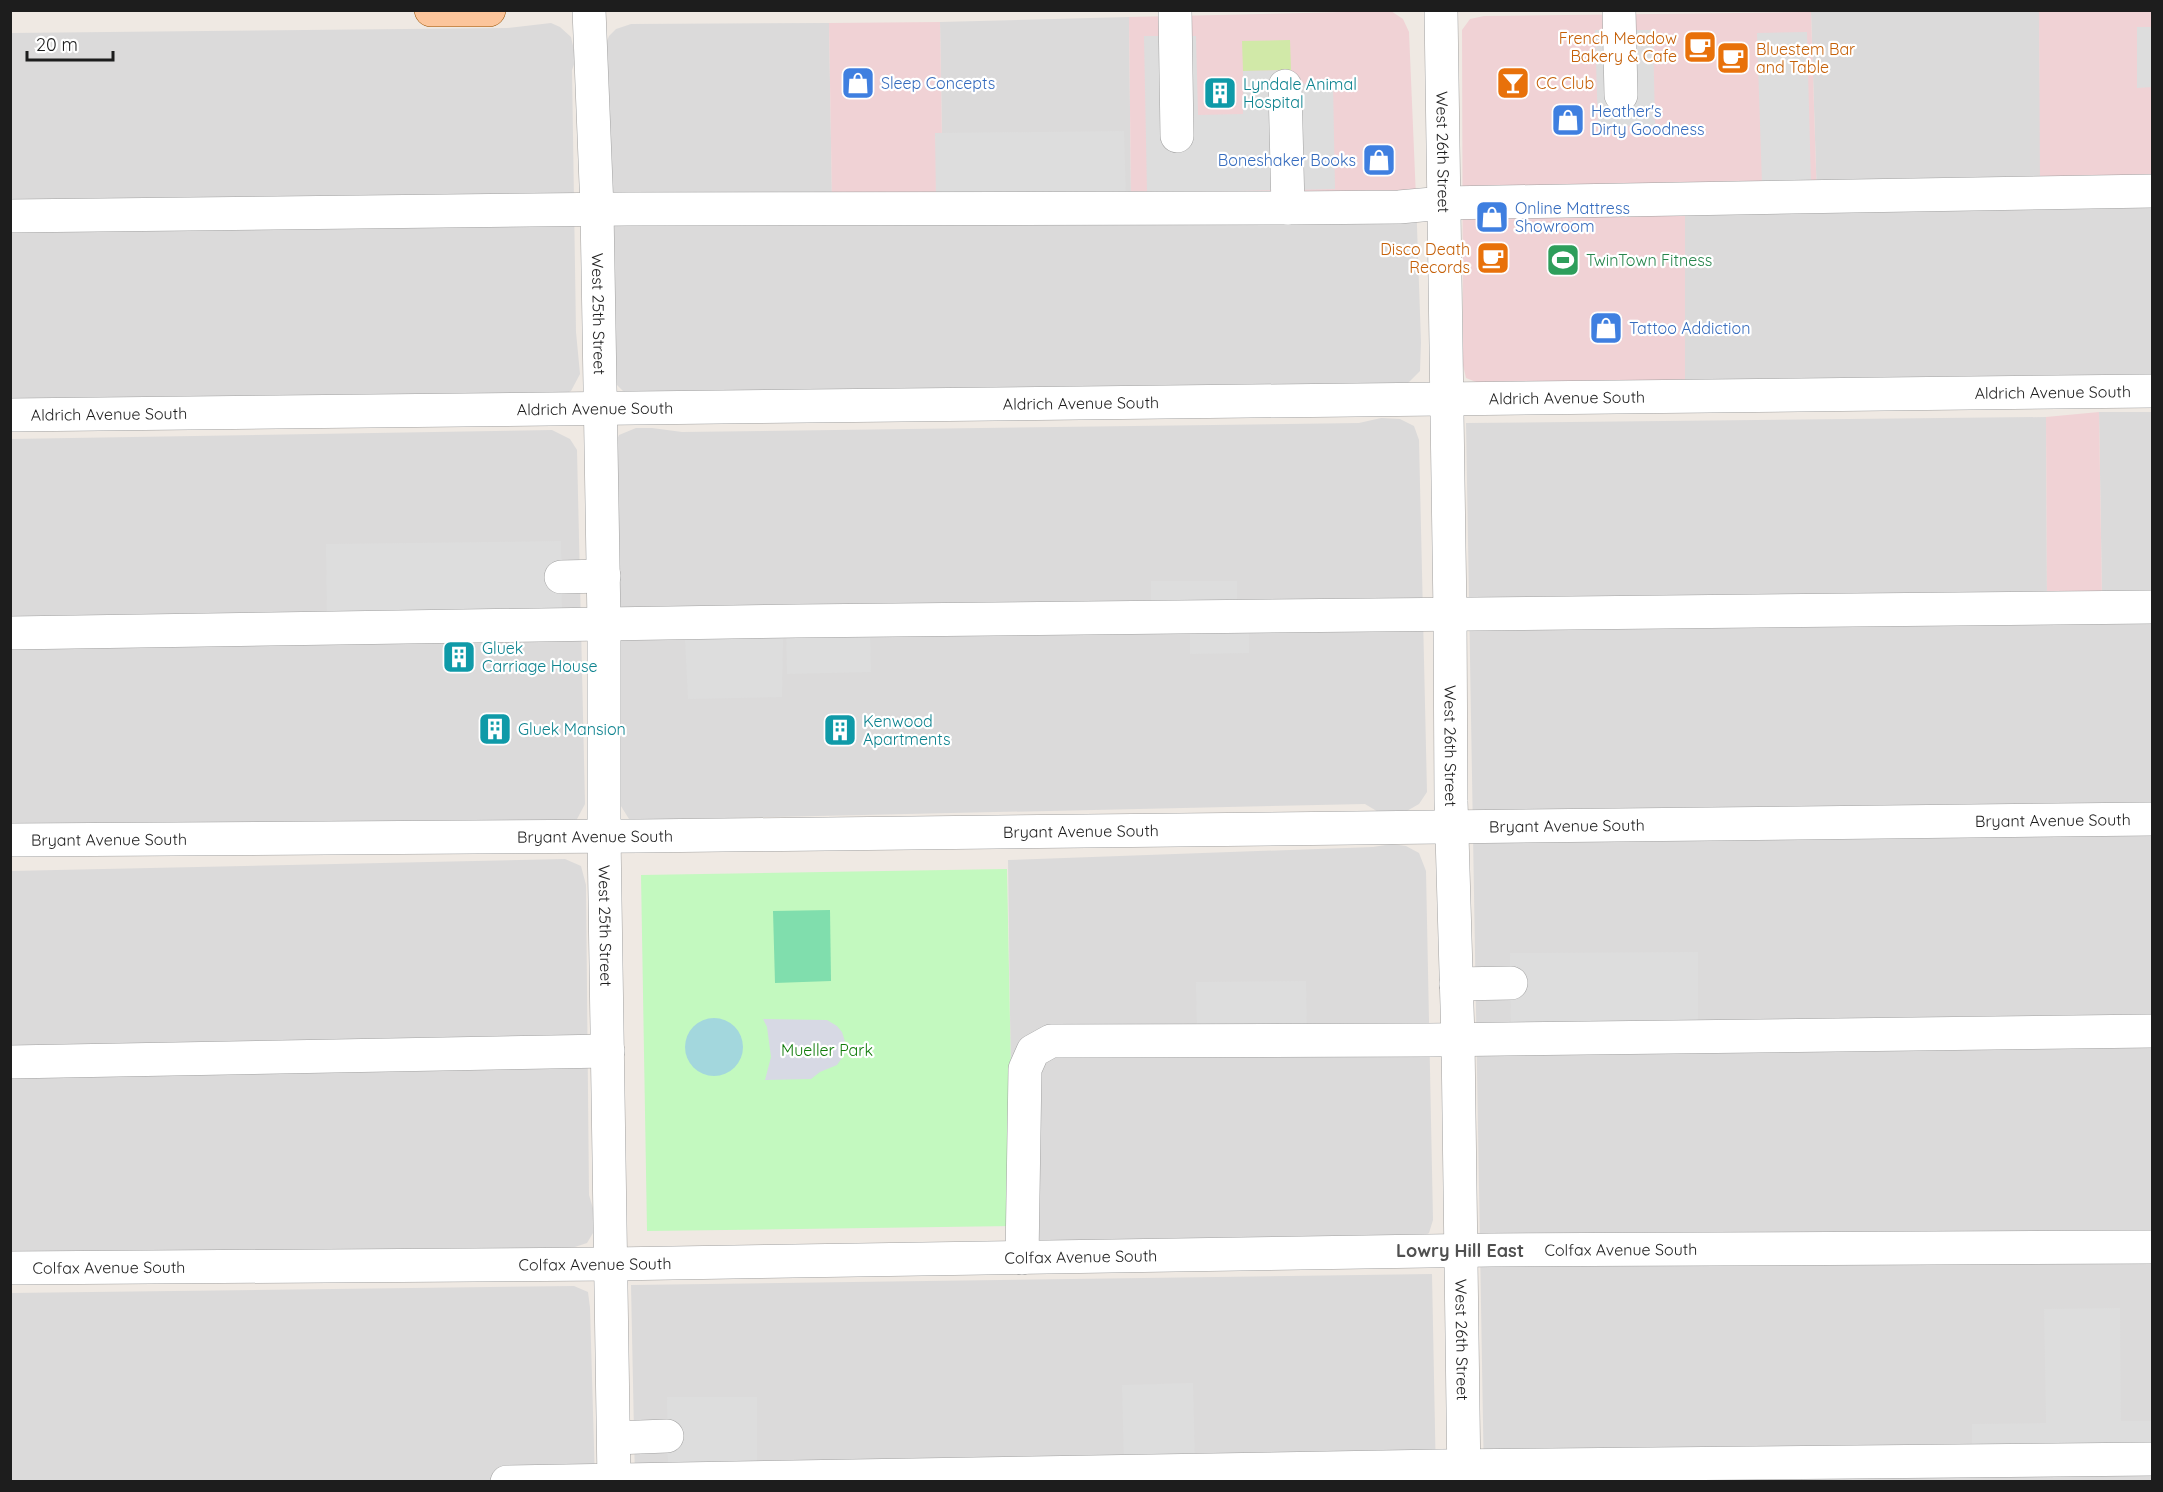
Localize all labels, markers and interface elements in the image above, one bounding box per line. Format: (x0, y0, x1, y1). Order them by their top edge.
scale bar (27, 24, 112, 62)
place label: French Meadow Bakery & Cafe (1559, 28, 1677, 66)
cafe icon: French Meadow Bakery & Cafe (1682, 29, 1718, 65)
text: 20 m (36, 33, 78, 56)
place label: Bluestem Bar and Table (1756, 39, 1855, 77)
cafe icon: Bluestem Bar and Table (1715, 40, 1751, 76)
shop icon: Sleep Concepts (840, 65, 876, 101)
bar icon: CC Club (1495, 65, 1531, 101)
place label: Sleep Concepts (881, 73, 995, 93)
place label: CC Club (1536, 73, 1594, 93)
place label: Lyndale Animal Hospital (1243, 74, 1357, 112)
building icon: Lyndale Animal Hospital (1202, 75, 1238, 111)
street label: West 26th Street (1432, 91, 1454, 213)
place label: Heather's Dirty Goodness (1591, 101, 1704, 139)
shop icon: Heather's Dirty Goodness (1550, 102, 1586, 138)
shop icon: Boneshaker Books (1361, 142, 1397, 178)
place label: Boneshaker Books (1218, 150, 1356, 170)
place label: Online Mattress Showroom (1515, 198, 1630, 236)
shop icon: Online Mattress Showroom (1474, 199, 1510, 235)
place label: Disco Death Records (1380, 239, 1470, 277)
cafe icon: Disco Death Records (1475, 240, 1511, 276)
sports icon: TwinTown Fitness (1545, 242, 1581, 278)
place label: TwinTown Fitness (1586, 250, 1712, 270)
street label: West 25th Street (588, 253, 610, 375)
shop icon: Tattoo Addiction (1588, 310, 1624, 346)
place label: Tattoo Addiction (1629, 318, 1750, 338)
street label: Aldrich Avenue South (1975, 381, 2131, 403)
street label: Aldrich Avenue South (1489, 387, 1645, 408)
street label: Aldrich Avenue South (1003, 392, 1159, 414)
street label: Aldrich Avenue South (517, 398, 673, 419)
street label: Aldrich Avenue South (31, 403, 187, 425)
place label: Gluek Carriage House (482, 638, 598, 676)
building icon: Gluek Carriage House (441, 639, 477, 675)
street label: West 26th Street (1440, 685, 1461, 807)
building icon: Gluek Mansion (477, 711, 513, 747)
place label: Kenwood Apartments (863, 711, 950, 749)
building icon: Kenwood Apartments (822, 712, 858, 748)
place label: Gluek Mansion (518, 719, 626, 739)
street label: Bryant Avenue South (1975, 809, 2131, 831)
street label: Bryant Avenue South (1489, 815, 1645, 836)
street label: Bryant Avenue South (1003, 820, 1159, 842)
street label: Bryant Avenue South (517, 826, 673, 847)
street label: Bryant Avenue South (31, 829, 187, 850)
street label: West 25th Street (594, 865, 616, 987)
park label: Mueller Park (781, 1040, 873, 1060)
district label: Lowry Hill East (1396, 1239, 1524, 1262)
street label: Colfax Avenue South (1544, 1239, 1697, 1260)
street label: Colfax Avenue South (1004, 1245, 1157, 1268)
street label: Colfax Avenue South (519, 1253, 672, 1275)
street label: Colfax Avenue South (33, 1257, 185, 1278)
street label: West 26th Street (1451, 1279, 1473, 1401)

